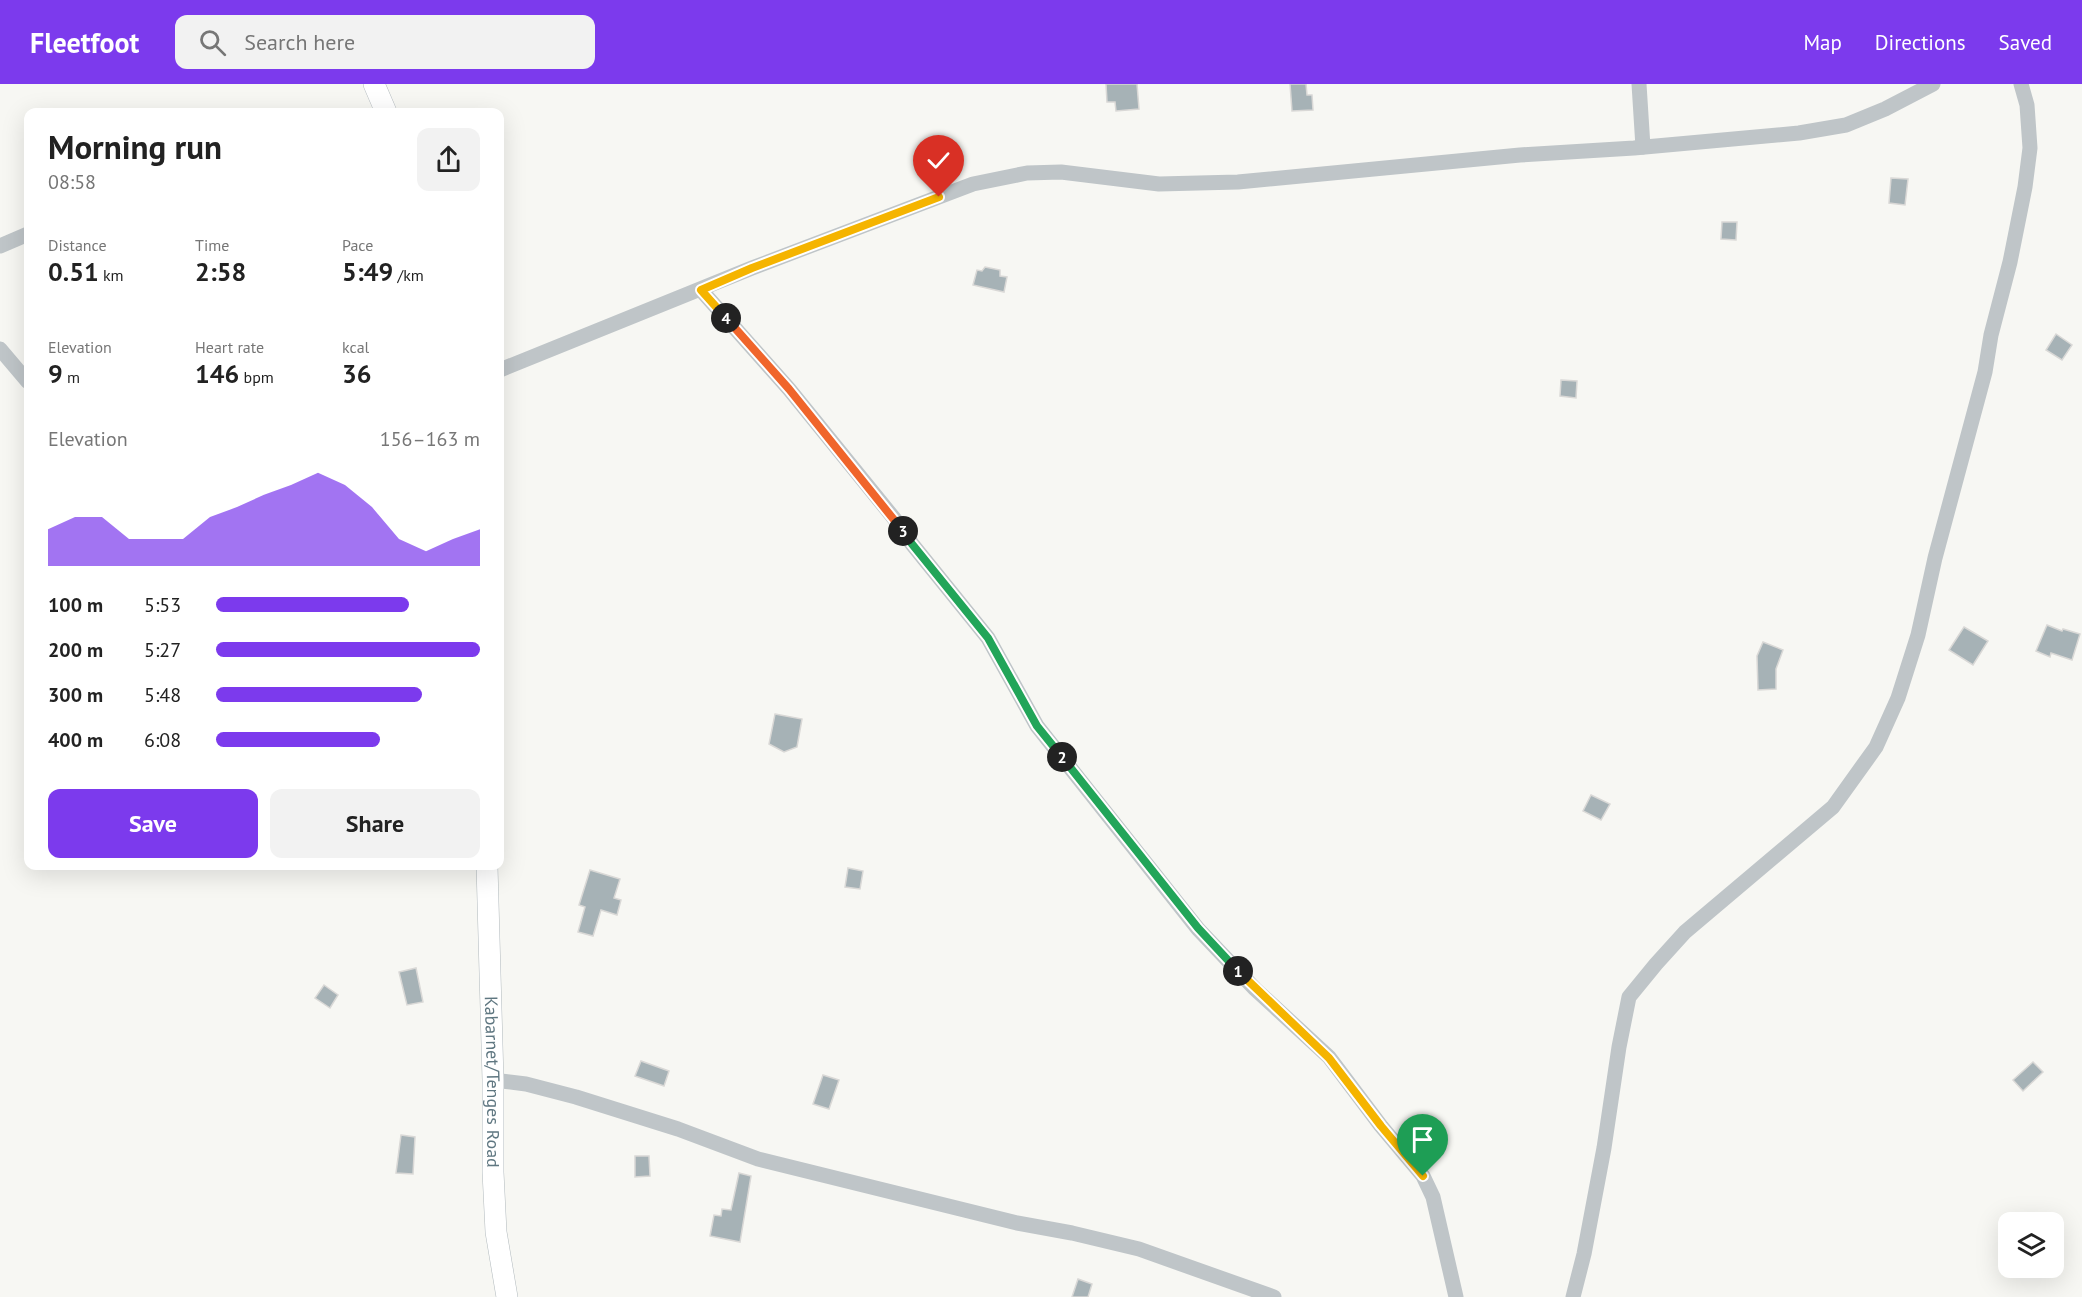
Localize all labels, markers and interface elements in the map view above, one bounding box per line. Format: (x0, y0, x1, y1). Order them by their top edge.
search box (175, 15, 595, 69)
text: Fleetfoot (30, 24, 139, 61)
icon: search (196, 26, 229, 59)
text: Search here (244, 28, 355, 56)
text: Map (1803, 29, 1842, 56)
text: Directions (1875, 29, 1966, 56)
text: Saved (1999, 29, 2052, 56)
text: Morning run (48, 125, 222, 168)
button: share (417, 128, 480, 191)
pin (913, 135, 964, 197)
icon: check (922, 144, 955, 177)
text: 08:58 (48, 169, 96, 195)
text: Distance (48, 235, 107, 255)
text: Time (195, 235, 229, 255)
text: Pace (342, 235, 373, 255)
text: 0.51 (48, 255, 99, 288)
text: 2:58 (195, 255, 246, 288)
text: 5:49 (342, 255, 393, 288)
text: km (99, 265, 124, 285)
text: /km (393, 265, 424, 285)
pin: 4 (711, 303, 741, 333)
text: 4 (721, 308, 731, 328)
text: Elevation (48, 337, 112, 357)
text: Heart rate (195, 337, 264, 357)
text: kcal (342, 337, 369, 357)
text: 9 (48, 357, 63, 390)
text: 146 (195, 357, 239, 390)
text: 36 (342, 357, 371, 390)
text: m (63, 367, 80, 387)
text: bpm (239, 367, 274, 387)
text: Elevation (48, 426, 128, 452)
text: 156–163 m (380, 426, 480, 452)
pin: 3 (888, 516, 918, 546)
text: 3 (898, 521, 908, 541)
text: 100 m (48, 592, 103, 618)
text: 5:53 (144, 592, 181, 618)
text: 200 m (48, 637, 103, 663)
text: 5:27 (144, 637, 181, 663)
text: 300 m (48, 682, 103, 708)
text: 5:48 (144, 682, 181, 708)
text: 400 m (48, 727, 103, 753)
text: 6:08 (144, 727, 181, 753)
pin: 2 (1047, 742, 1077, 772)
text: 2 (1057, 747, 1067, 767)
button: Save (48, 789, 258, 858)
button: Share (270, 789, 480, 858)
pin: 1 (1223, 956, 1253, 986)
text: 1 (1233, 961, 1243, 981)
street label: Kabarnet/Tenges Road (480, 996, 505, 1168)
pin (1397, 1114, 1448, 1176)
icon: arrive (1406, 1123, 1439, 1156)
map controls (1998, 1212, 2064, 1278)
button: layers (1998, 1212, 2064, 1278)

